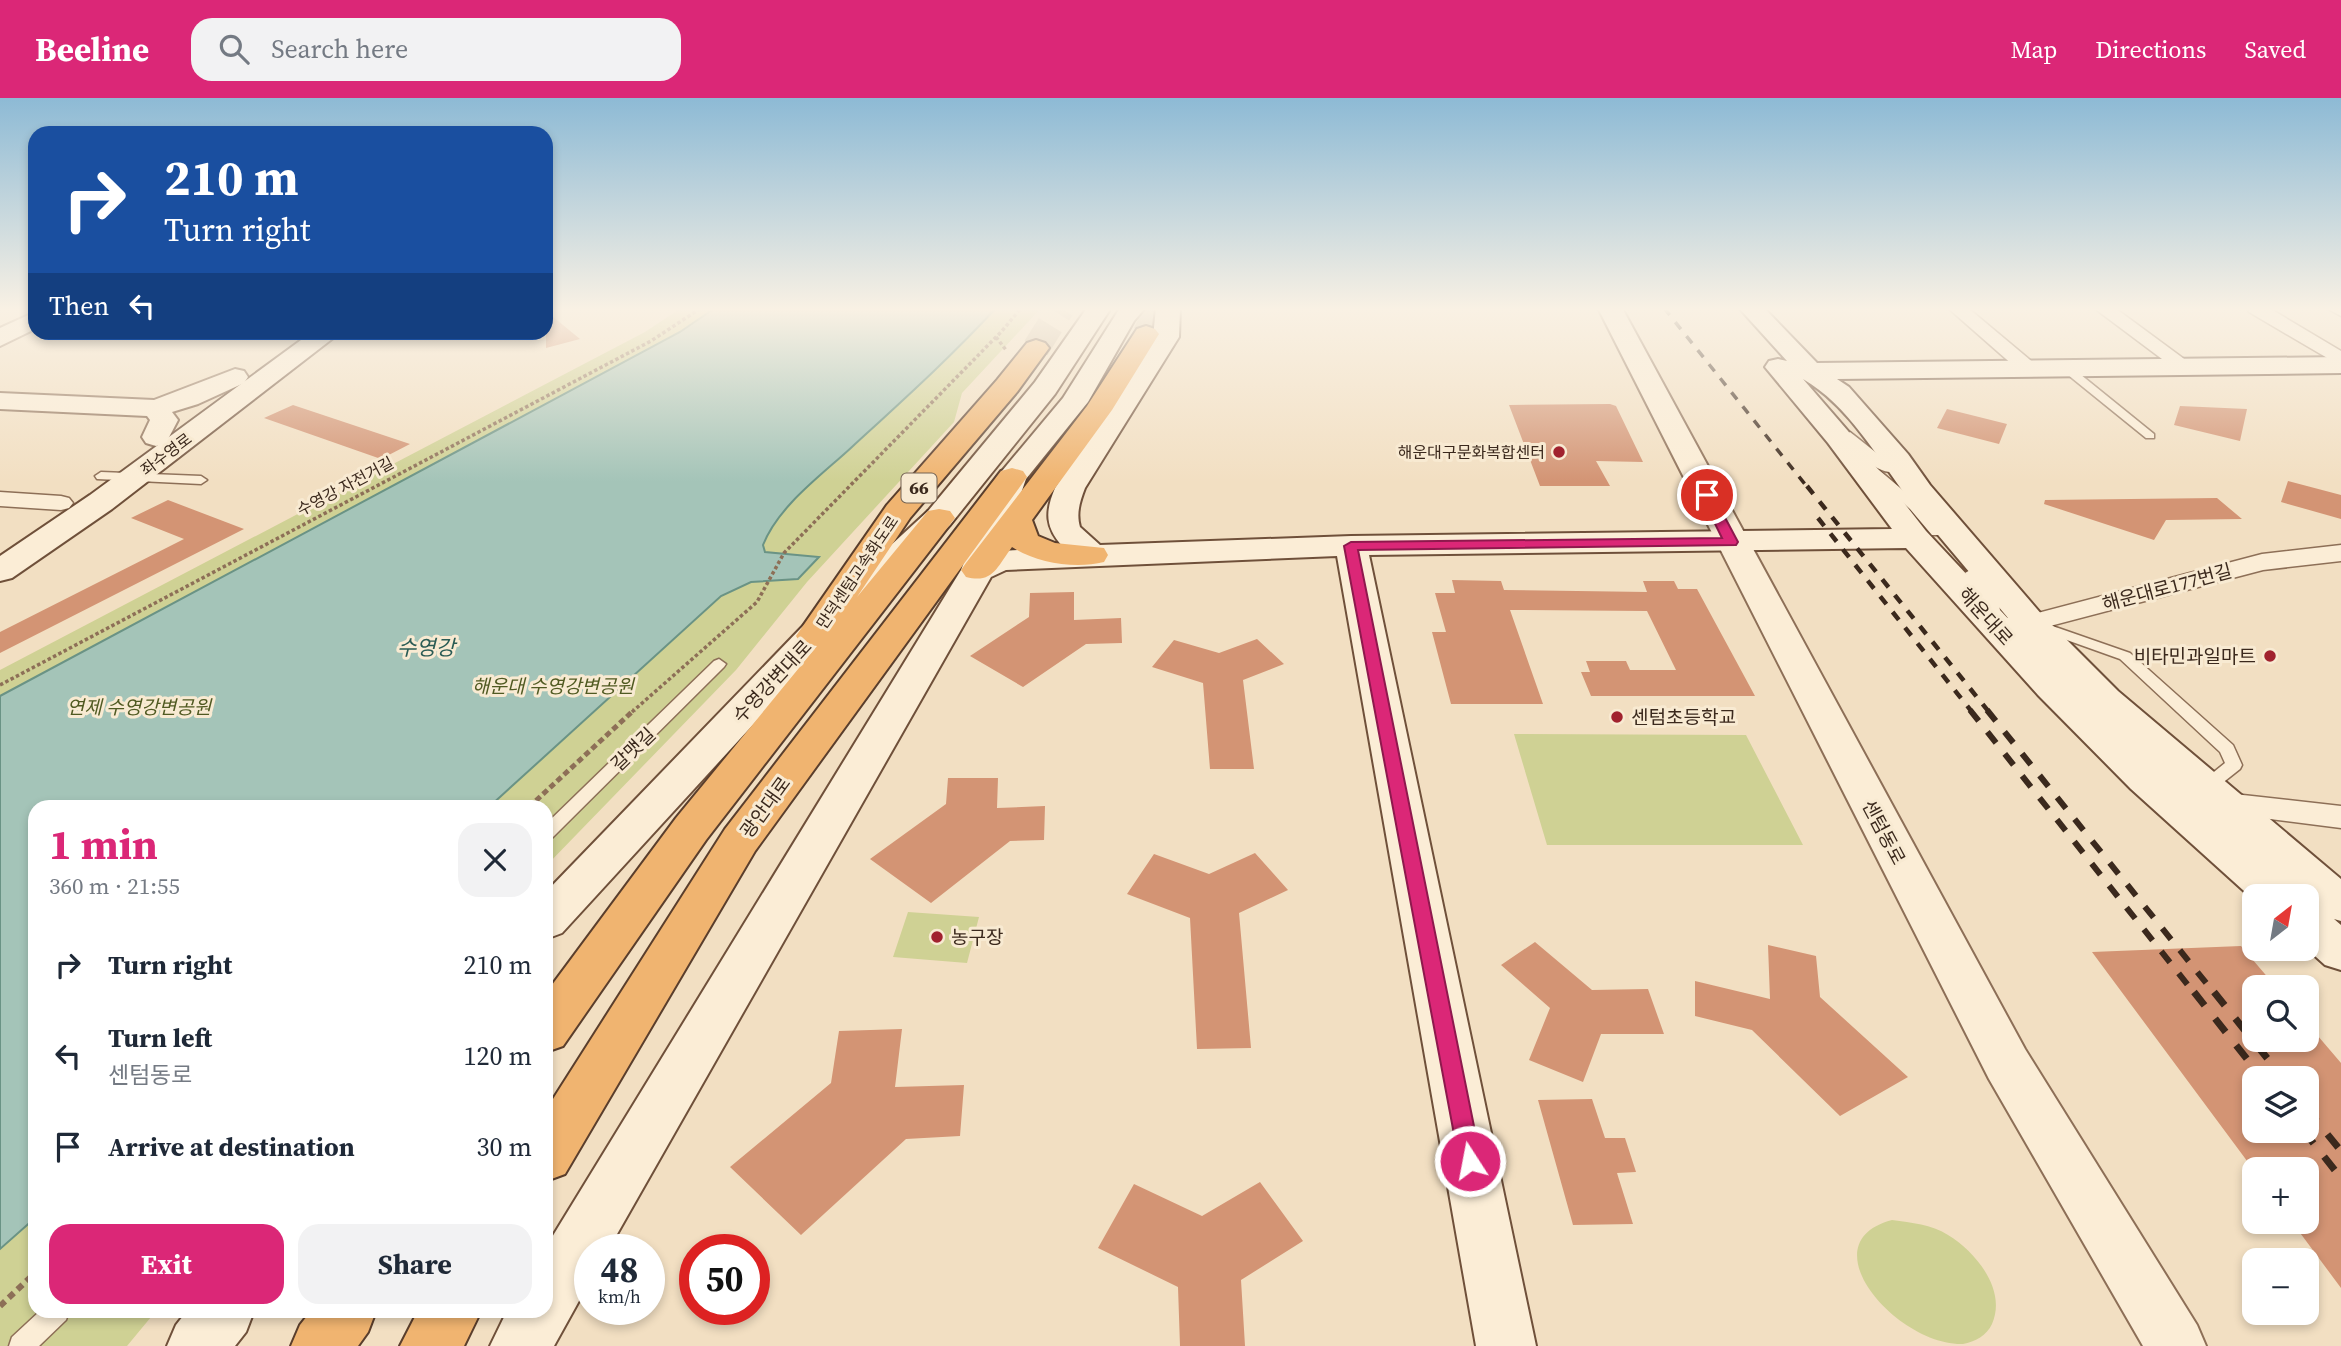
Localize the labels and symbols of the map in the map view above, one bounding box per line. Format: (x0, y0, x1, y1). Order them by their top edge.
street label: 좌수영로 (136, 427, 196, 481)
place label: 해운대구문화복합센터 (1398, 441, 1545, 463)
marker: 해운대구문화복합센터 (1551, 444, 1567, 460)
street label: 수영강 자전거길 (293, 451, 397, 521)
pin (1677, 465, 1737, 525)
road number: 66 (902, 474, 936, 502)
street label: 만덕센텀고속화도로 (811, 511, 903, 633)
street label: 해운대로177번길 (2099, 557, 2235, 617)
street label: 해운대로 (1953, 581, 2019, 651)
water label: 수영강 (397, 633, 458, 662)
street label: 수영강변대로 (727, 634, 817, 728)
place label: 비타민과일마트 (2134, 643, 2256, 669)
marker: 비타민과일마트 (2262, 648, 2278, 664)
park label: 해운대 수영강변공원 (472, 673, 635, 699)
park label: 연제 수영강변공원 (67, 694, 213, 720)
place label: 센텀초등학교 (1631, 704, 1736, 730)
marker: 센텀초등학교 (1609, 709, 1625, 725)
street label: 갈맷길 (605, 721, 661, 777)
street label: 광안대로 (734, 771, 796, 843)
street label: 센텀동로 (1856, 795, 1912, 869)
north arrow (2242, 884, 2319, 961)
place label: 농구장 (951, 924, 1003, 950)
marker: 농구장 (929, 929, 945, 945)
position arrow (1433, 1124, 1507, 1198)
speed limit sign: 50 (679, 1234, 770, 1325)

